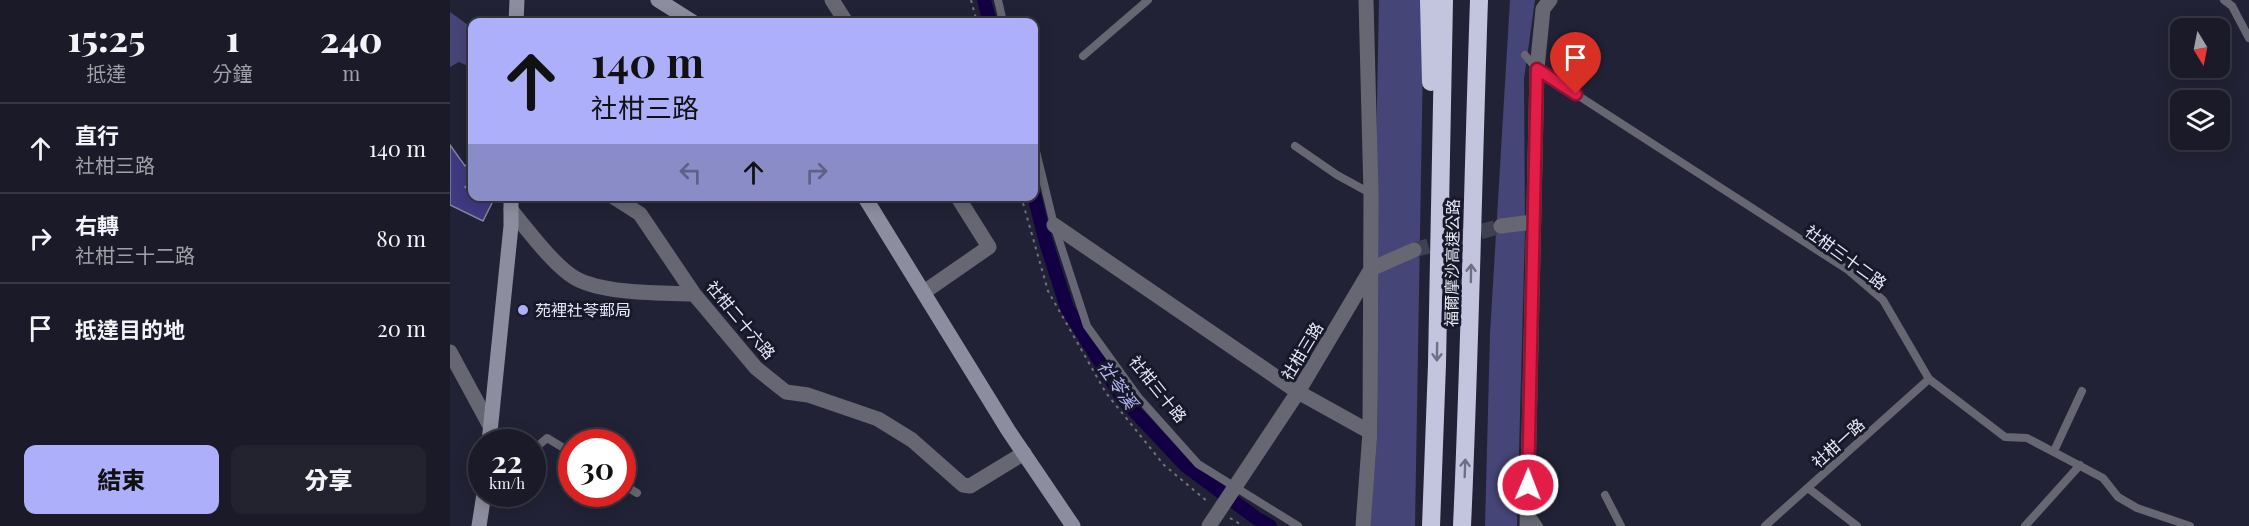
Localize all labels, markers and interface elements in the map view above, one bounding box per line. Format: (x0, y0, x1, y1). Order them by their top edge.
text: 15:25 (67, 13, 145, 61)
text: 1 (226, 13, 240, 61)
text: 240 (320, 14, 383, 62)
north arrow (2170, 18, 2230, 78)
map controls (2170, 18, 2230, 150)
pin (1550, 32, 1601, 94)
text: 140 m (591, 33, 704, 89)
icon: arrive (1559, 41, 1592, 74)
icon: ahead (492, 42, 570, 120)
text: 抵達 (86, 59, 126, 86)
text: 分鐘 (213, 59, 253, 86)
text: m (342, 59, 360, 86)
text: 社柑三路 (591, 89, 699, 125)
button: layers (2170, 90, 2230, 150)
text: 直行 (75, 120, 119, 150)
icon: ahead (24, 132, 57, 165)
text: 140 m (369, 133, 426, 163)
text: 社柑三路 (75, 151, 155, 178)
icon: left (674, 156, 707, 189)
icon: ahead (737, 156, 770, 189)
icon: right (800, 156, 833, 189)
street label: 福爾摩沙高速公路 (1440, 199, 1463, 327)
text: 右轉 (75, 210, 119, 240)
street label: 社柑三十二路 (1801, 220, 1891, 293)
icon: right (24, 222, 57, 255)
text: 80 m (376, 223, 426, 253)
text: 社柑三十二路 (75, 241, 195, 268)
one-way arrow (1465, 263, 1477, 283)
street label: 社柑二十六路 (702, 276, 780, 363)
place label: 苑裡社苓郵局 (535, 299, 631, 320)
marker: 苑裡社苓郵局 (516, 303, 530, 317)
icon: arrive (24, 312, 57, 345)
text: 20 m (377, 313, 426, 343)
text: 抵達目的地 (75, 314, 185, 344)
street label: 社柑三路 (1276, 318, 1327, 384)
one-way arrow (1432, 342, 1443, 362)
street label: 社柑三十路 (1125, 351, 1192, 426)
water label: 社苓溪 (1093, 355, 1145, 416)
street label: 社柑一路 (1807, 413, 1868, 472)
speed limit sign: 30 (558, 429, 636, 507)
text: 22 (491, 441, 523, 481)
button: 結束 (24, 445, 219, 514)
button: 分享 (231, 445, 426, 514)
position arrow (1496, 453, 1560, 517)
one-way arrow (1459, 458, 1470, 478)
text: km/h (489, 473, 525, 493)

